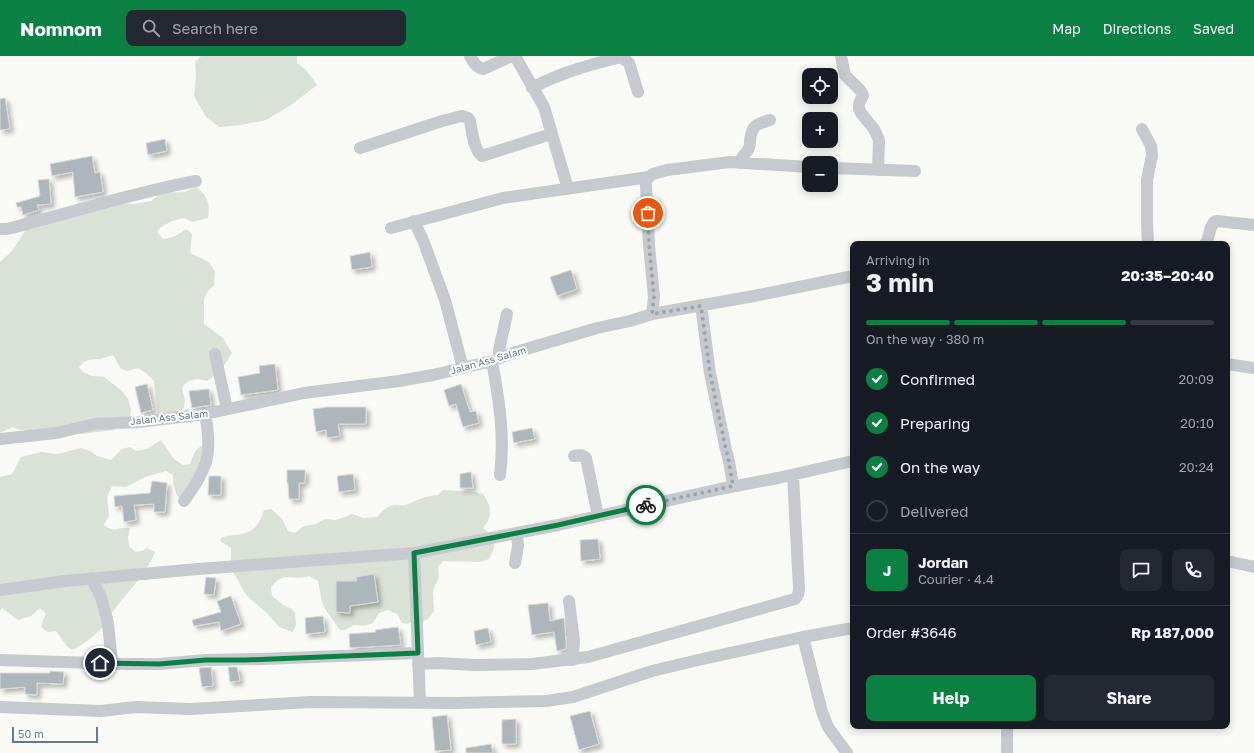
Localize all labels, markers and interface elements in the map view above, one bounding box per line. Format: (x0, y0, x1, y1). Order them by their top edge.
search box (126, 10, 406, 46)
text: Nomnom (20, 17, 102, 40)
icon: search (140, 17, 162, 39)
text: Search here (172, 19, 258, 37)
text: Map (1052, 20, 1081, 37)
text: Directions (1103, 20, 1171, 37)
text: Saved (1193, 20, 1234, 37)
map controls (802, 68, 838, 192)
button: locate (802, 68, 838, 104)
button: + (802, 112, 838, 148)
button: − (802, 156, 838, 192)
pin (631, 196, 665, 230)
icon: bag (637, 202, 659, 224)
text: Arriving in (866, 252, 930, 268)
text: 20:35–20:40 (1121, 266, 1214, 284)
text: 3 min (866, 267, 934, 298)
text: On the way · 380 m (866, 331, 984, 347)
street label: Jalan Ass Salam (449, 343, 527, 377)
icon: check (866, 368, 888, 390)
text: Confirmed (900, 370, 975, 388)
text: 20:09 (1179, 371, 1214, 387)
street label: Jalan Ass Salam (129, 407, 209, 427)
icon: check (866, 412, 888, 434)
text: Preparing (900, 414, 970, 432)
text: 20:10 (1180, 415, 1214, 431)
icon: check (866, 456, 888, 478)
text: On the way (900, 458, 980, 476)
text: 20:24 (1179, 459, 1214, 475)
courier (626, 485, 666, 525)
icon: bike (635, 494, 657, 516)
text: Delivered (900, 502, 968, 520)
button: chat (1120, 549, 1162, 591)
button: phone (1172, 549, 1214, 591)
text: Jordan (918, 553, 968, 571)
text: J (883, 561, 891, 579)
text: Courier · 4.4 (918, 571, 994, 587)
text: Order #3646 (866, 623, 957, 641)
text: Rp 187,000 (1131, 623, 1214, 641)
pin (83, 646, 117, 680)
icon: home (89, 652, 111, 674)
button: Help (866, 675, 1036, 721)
button: Share (1044, 675, 1214, 721)
scale bar (12, 725, 98, 744)
text: 50 m (18, 727, 44, 740)

